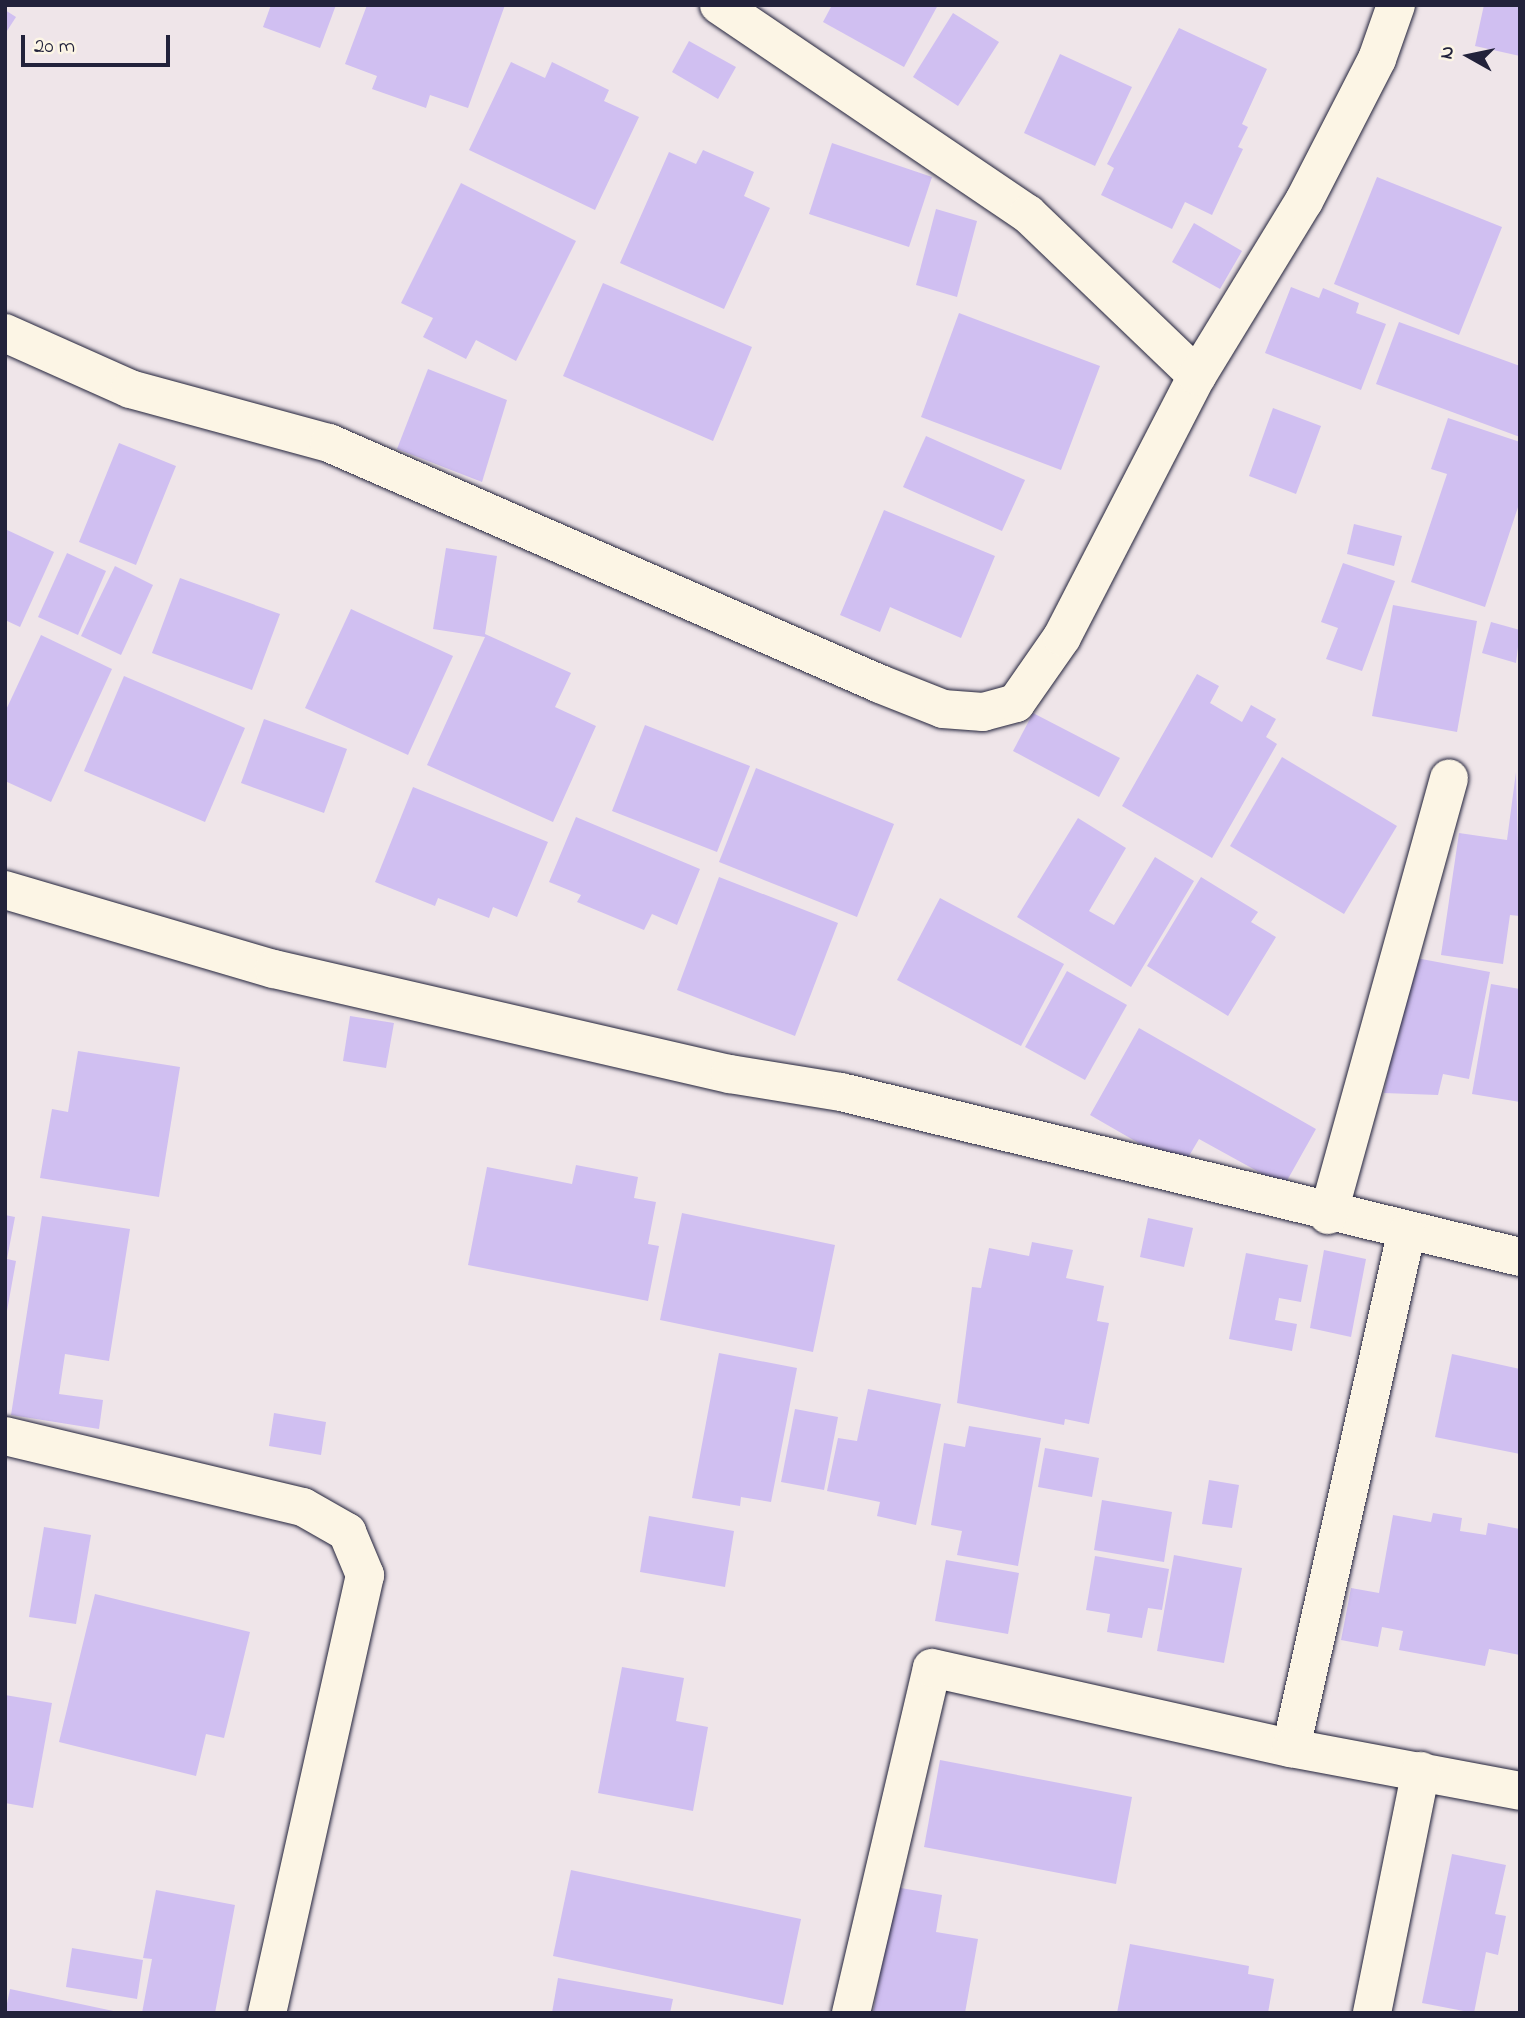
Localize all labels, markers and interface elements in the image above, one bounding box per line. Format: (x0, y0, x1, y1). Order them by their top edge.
scale bar (24, 21, 173, 65)
north arrow (1434, 21, 1504, 91)
text: 20 m (34, 32, 75, 62)
text: N (1433, 44, 1462, 61)

